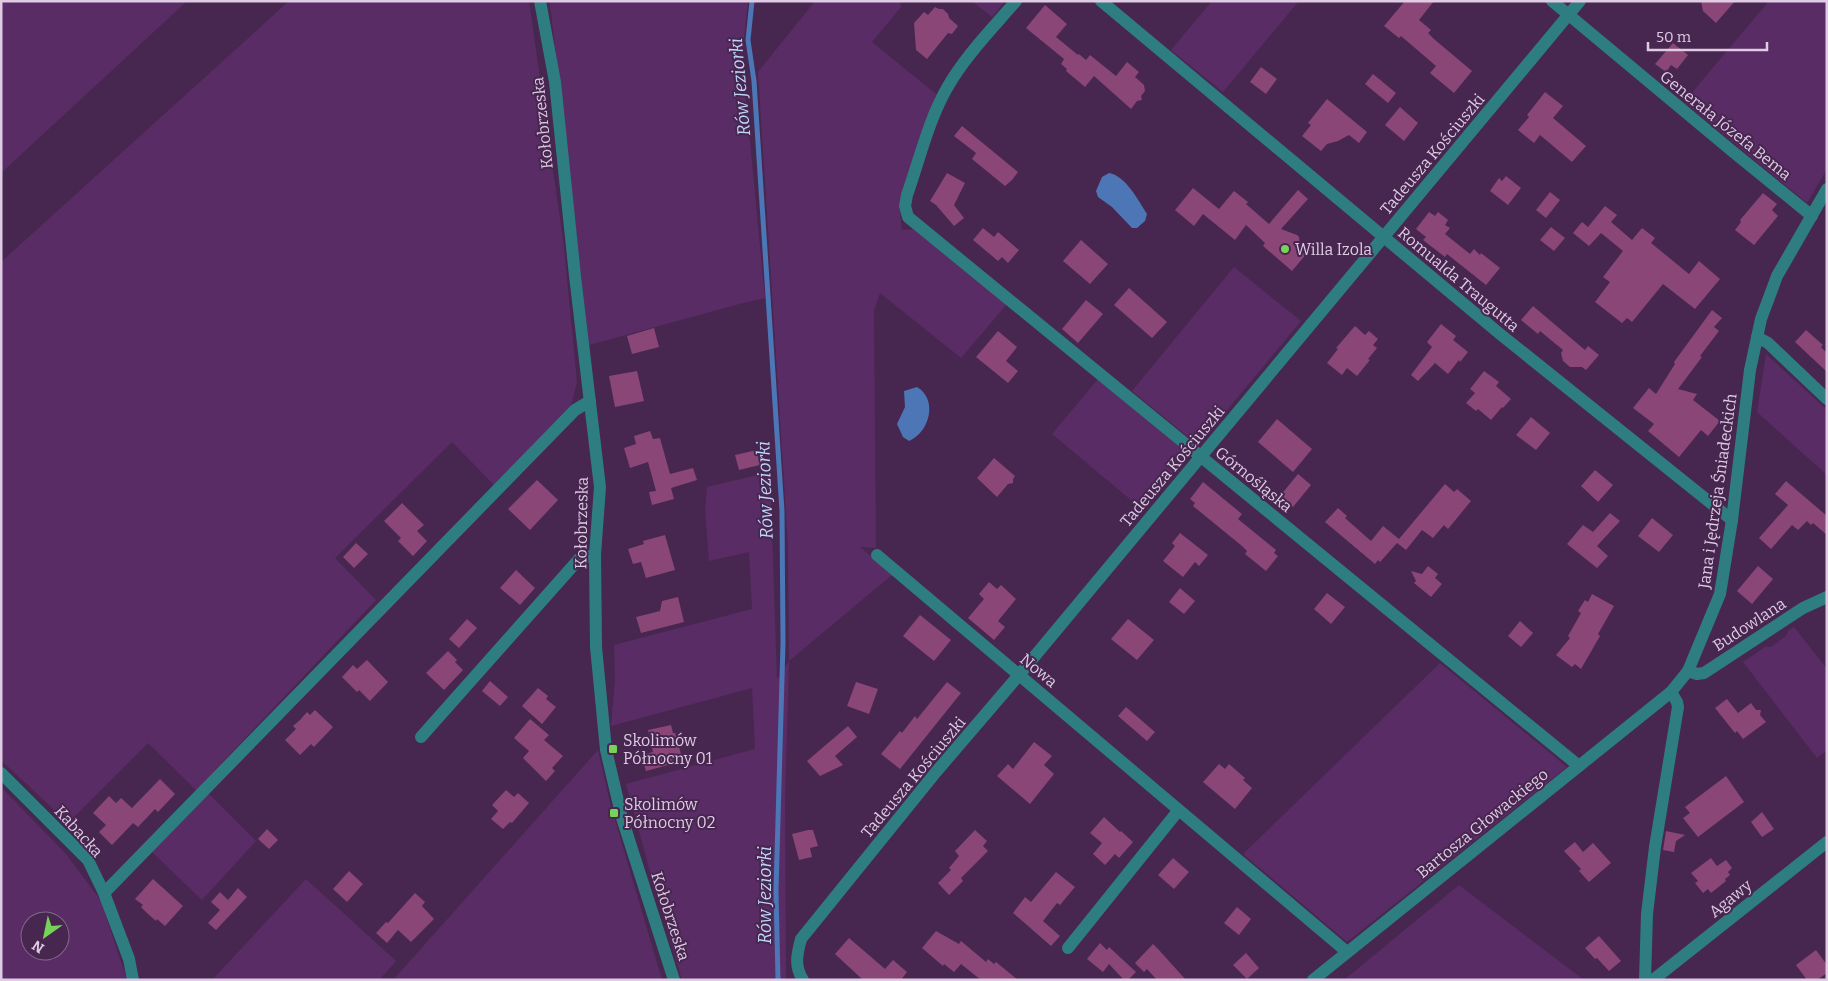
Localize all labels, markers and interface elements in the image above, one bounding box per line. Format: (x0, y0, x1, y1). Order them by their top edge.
scale bar (1648, 20, 1767, 52)
text: 50 m (1656, 28, 1692, 46)
water label: Rów Jeziorki (725, 37, 755, 137)
street label: Generała Józefa Bema (1656, 67, 1795, 184)
street label: Kołobrzeska (528, 76, 557, 170)
street label: Tadeusza Kościuszki (1376, 90, 1489, 219)
street label: Romualda Traugutta (1394, 223, 1523, 336)
place label: Willa Izola (1295, 240, 1372, 259)
marker: Willa Izola (1279, 243, 1291, 255)
street label: Jana i Jędrzeja Śniadeckich (1693, 392, 1741, 591)
street label: Tadeusza Kościuszki (1116, 402, 1229, 531)
water label: Rów Jeziorki (752, 441, 778, 539)
street label: Górnośląska (1212, 443, 1296, 516)
street label: Kołobrzeska (571, 476, 592, 569)
street label: Budowlana (1709, 594, 1789, 655)
street label: Nowa (1016, 649, 1061, 691)
street label: Tadeusza Kościuszki (857, 713, 970, 842)
place label: Skolimów Północny 01 (623, 731, 713, 768)
marker: Skolimów Północny 01 (607, 743, 619, 755)
street label: Bartosza Głowackiego (1413, 765, 1552, 882)
place label: Skolimów Północny 02 (624, 795, 715, 832)
street label: Kabacka (51, 802, 107, 861)
marker: Skolimów Północny 02 (608, 807, 620, 819)
water label: Rów Jeziorki (754, 846, 776, 944)
street label: Kołobrzeska (647, 869, 694, 963)
street label: Agawy (1705, 875, 1756, 921)
north arrow (20, 911, 70, 961)
text: N (29, 936, 47, 957)

